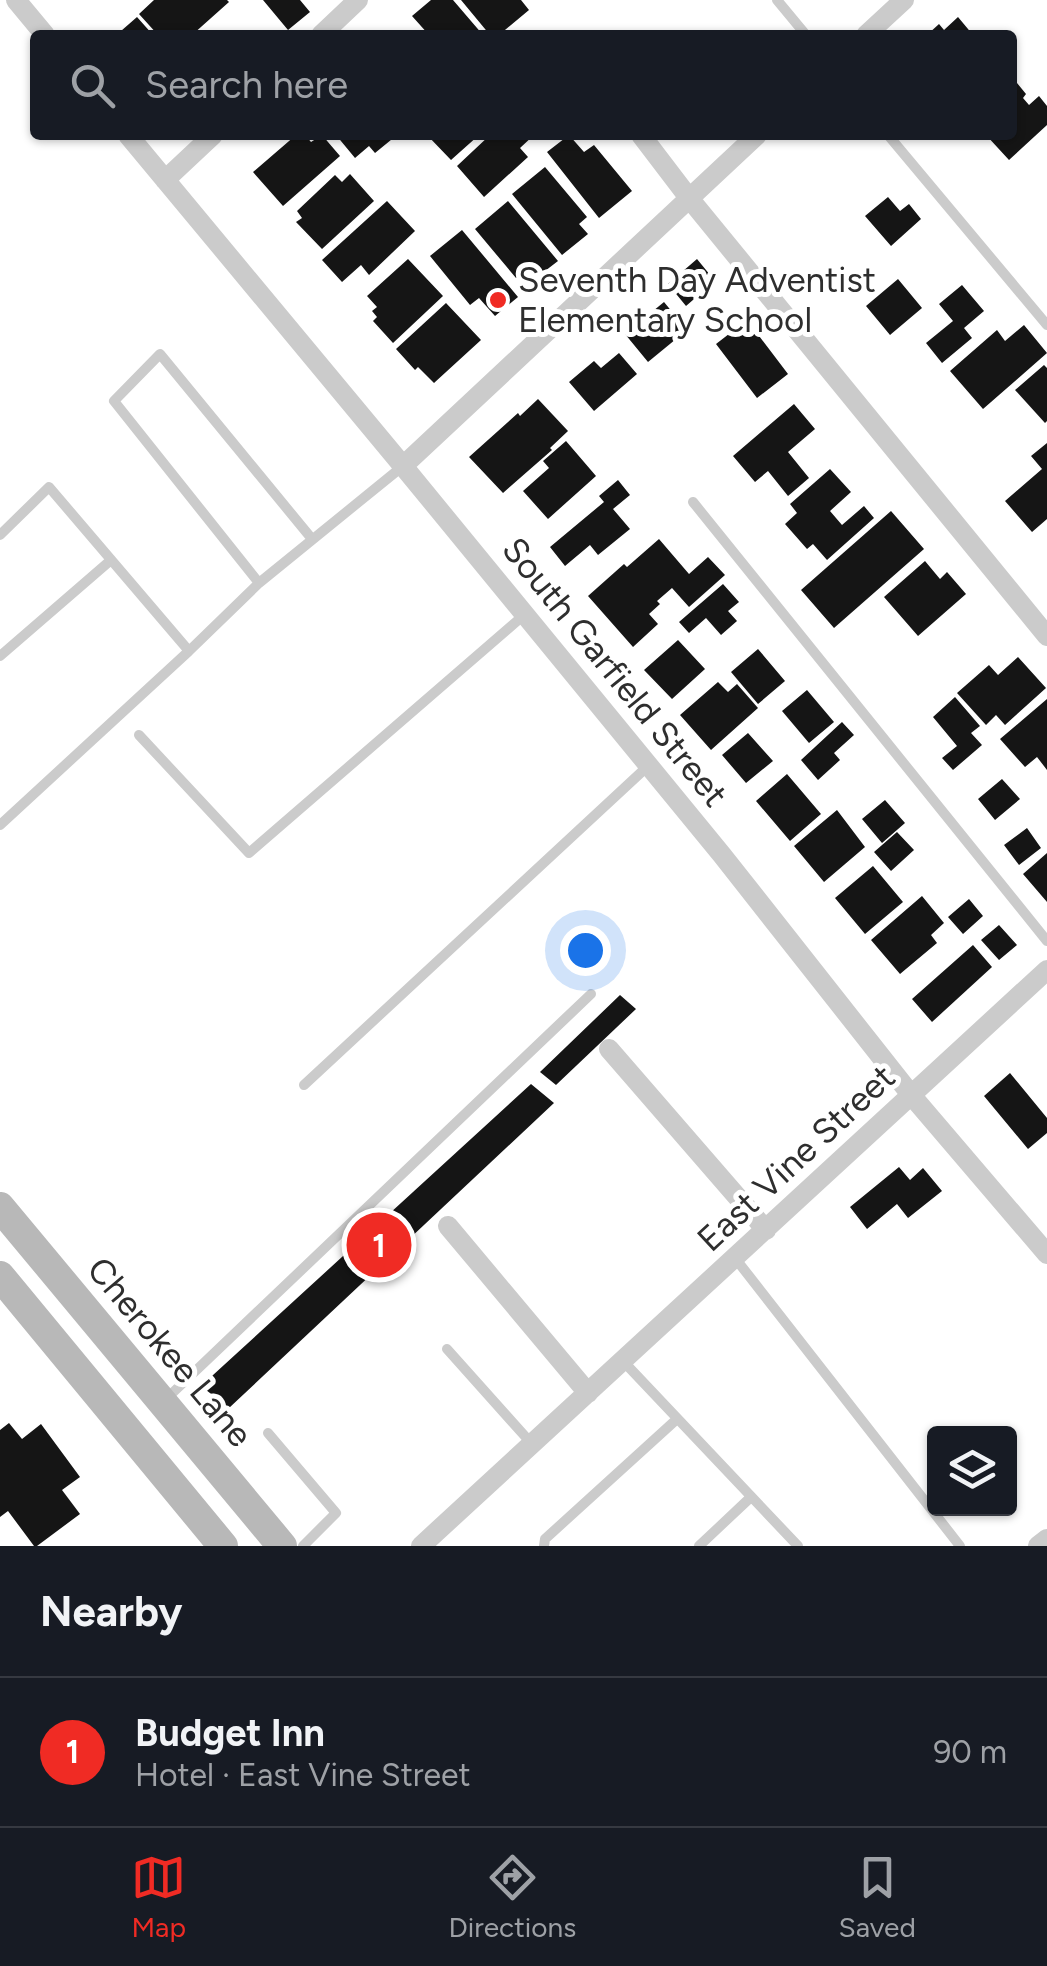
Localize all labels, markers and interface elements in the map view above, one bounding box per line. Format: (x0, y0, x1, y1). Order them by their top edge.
search box (30, 30, 1017, 140)
icon: search (65, 58, 120, 113)
text: Search here (145, 62, 348, 108)
place label: Seventh Day Adventist Elementary School (518, 259, 876, 341)
marker: Seventh Day Adventist Elementary School (487, 289, 509, 311)
street label: South Garfield Street (494, 529, 736, 815)
your location (560, 925, 611, 976)
street label: East Vine Street (689, 1056, 903, 1260)
pin: 1 (346, 1208, 412, 1282)
street label: Cherokee Lane (79, 1249, 261, 1455)
map controls (927, 1426, 1017, 1516)
button: layers (927, 1426, 1017, 1516)
text: Nearby (40, 1586, 182, 1637)
text: Budget Inn (135, 1710, 325, 1756)
text: 1 (66, 1733, 79, 1771)
text: 90 m (933, 1733, 1007, 1771)
text: Hotel · East Vine Street (135, 1756, 471, 1794)
tab: Map (131, 1850, 186, 1944)
tab: Directions (449, 1850, 576, 1944)
tab: Saved (839, 1850, 916, 1944)

